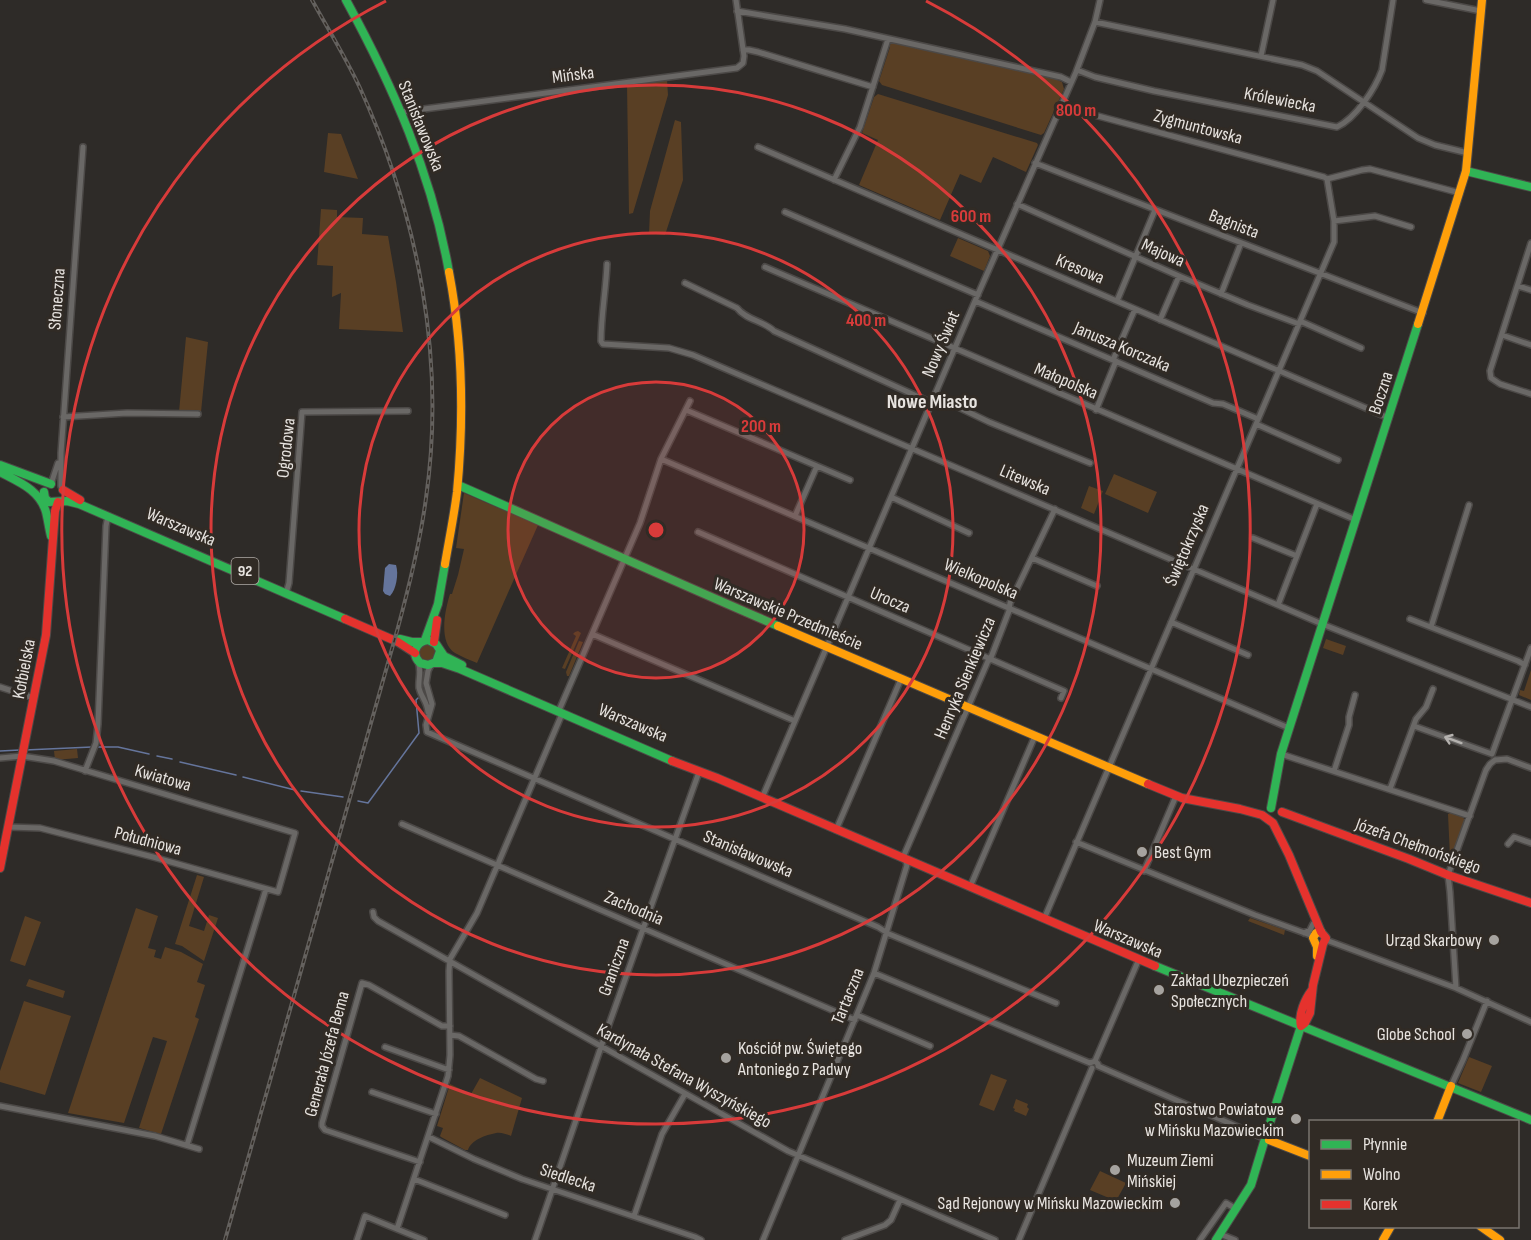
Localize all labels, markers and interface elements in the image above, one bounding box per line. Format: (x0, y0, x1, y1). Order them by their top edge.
street label: Mińska (551, 62, 595, 88)
street label: Stanisławowska (393, 78, 449, 174)
street label: Królewiecka (1242, 83, 1318, 117)
text: 800 m (1056, 100, 1096, 121)
street label: Zygmuntowska (1151, 105, 1245, 149)
street label: Bagnista (1206, 205, 1262, 243)
text: 600 m (951, 206, 991, 227)
street label: Majowa (1138, 234, 1188, 272)
street label: Kresowa (1053, 249, 1108, 289)
street label: Słoneczna (44, 267, 70, 330)
street label: Nowy Świat (918, 307, 965, 380)
text: 400 m (846, 310, 886, 331)
street label: Janusza Korczaka (1070, 317, 1173, 377)
street label: Małopolska (1031, 358, 1101, 404)
street label: Boczna (1364, 369, 1398, 417)
district label: Nowe Miasto (887, 390, 977, 414)
text: 200 m (741, 416, 781, 437)
street label: Ogrodowa (272, 417, 300, 479)
street label: Litewska (997, 460, 1054, 500)
street label: Świętokrzyska (1160, 501, 1214, 589)
street label: Warszawska (143, 503, 219, 551)
centre of rings (646, 520, 666, 540)
street label: Wielkopolska (941, 554, 1021, 604)
road number: 92 (232, 558, 258, 584)
street label: Warszawskie Przedmieście (710, 573, 866, 655)
street label: Urocza (867, 582, 913, 618)
street label: Henryka Sienkiewicza (930, 614, 1000, 742)
street label: Kołbielska (8, 637, 40, 701)
street label: Warszawska (595, 699, 671, 747)
one-way arrow (1444, 734, 1463, 745)
street label: Kwiatowa (132, 760, 194, 796)
street label: Józefa Chełmońskiego (1352, 813, 1483, 878)
street label: Południowa (112, 822, 184, 860)
street label: Stanisławowska (700, 826, 796, 882)
place label: Best Gym (1154, 842, 1211, 863)
marker: Best Gym (1135, 845, 1149, 859)
street label: Zachodnia (601, 886, 667, 930)
street label: Warszawska (1090, 915, 1166, 963)
place label: Urząd Skarbowy (1386, 930, 1482, 951)
marker: Urząd Skarbowy (1487, 933, 1501, 947)
street label: Graniczna (594, 935, 634, 999)
street label: Tartaczna (827, 965, 869, 1027)
place label: Zakład Ubezpieczeń Społecznych (1171, 970, 1289, 1012)
marker: Zakład Ubezpieczeń Społecznych (1152, 983, 1166, 997)
street label: Generała Józefa Bema (300, 989, 354, 1119)
street label: Kardynała Stefana Wyszyńskiego (593, 1019, 775, 1133)
place label: Globe School (1377, 1024, 1455, 1045)
marker: Globe School (1460, 1027, 1474, 1041)
place label: Kościół pw. Świętego Antoniego z Padwy (737, 1038, 862, 1080)
marker: Kościół pw. Świętego Antoniego z Padwy (719, 1051, 733, 1065)
place label: Starostwo Powiatowe w Mińsku Mazowieckim (1145, 1099, 1284, 1141)
marker: Starostwo Powiatowe w Mińsku Mazowieckim (1289, 1112, 1303, 1126)
legend (1309, 1120, 1519, 1228)
text: Płynnie (1363, 1134, 1407, 1155)
place label: Muzeum Ziemi Mińskiej (1127, 1150, 1214, 1192)
street label: Siedlecka (537, 1159, 599, 1197)
marker: Muzeum Ziemi Mińskiej (1108, 1163, 1122, 1177)
text: Wolno (1363, 1164, 1400, 1185)
place label: Sąd Rejonowy w Mińsku Mazowieckim (938, 1193, 1163, 1214)
text: Korek (1363, 1194, 1397, 1215)
marker: Sąd Rejonowy w Mińsku Mazowieckim (1168, 1196, 1182, 1210)

